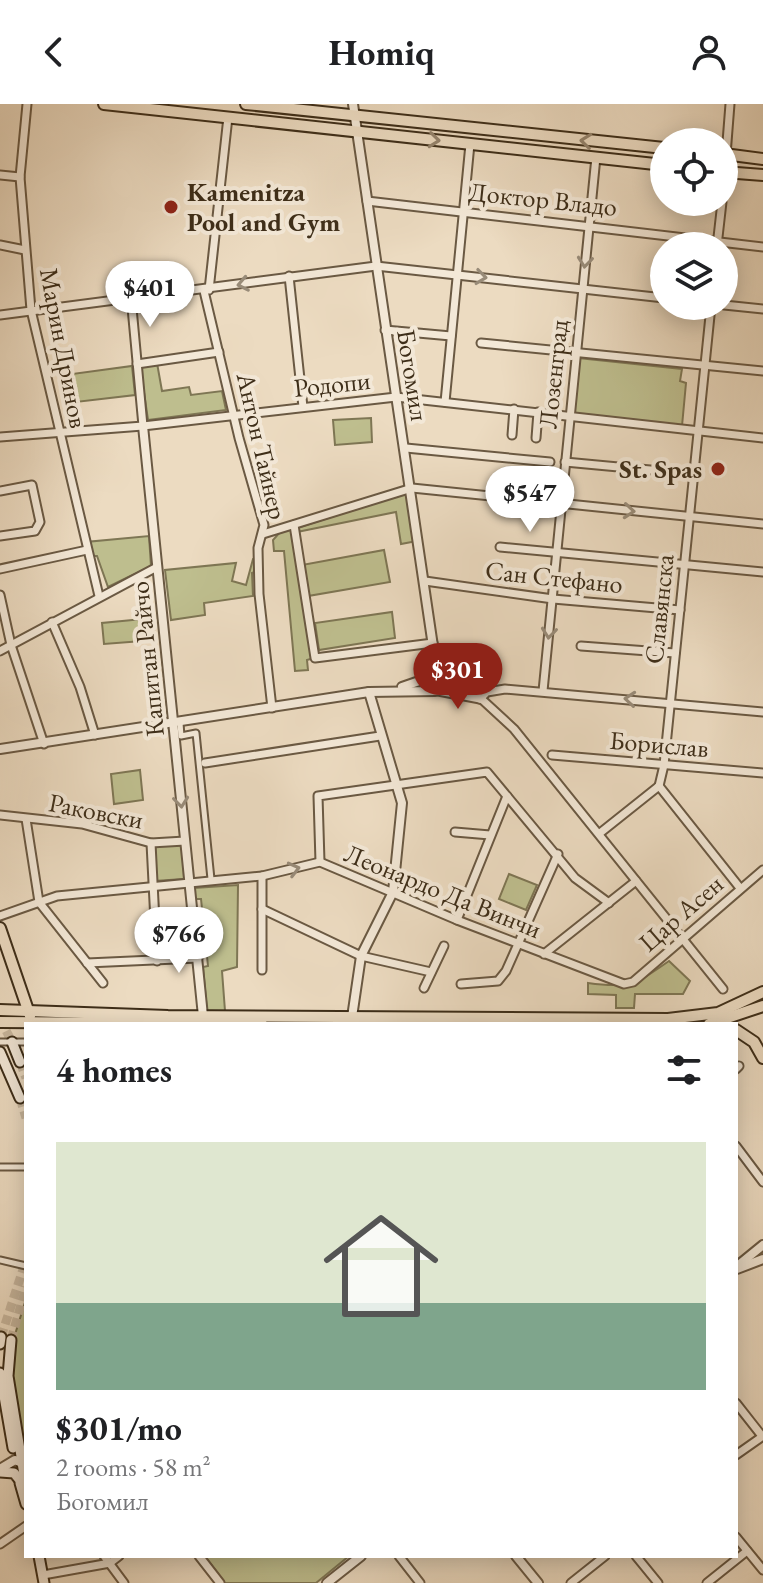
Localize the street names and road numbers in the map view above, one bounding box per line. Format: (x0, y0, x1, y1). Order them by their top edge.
street label: Доктор Владо (467, 174, 619, 224)
street label: Марин Дринов (32, 265, 96, 431)
street label: Лозенград (530, 318, 576, 430)
street label: Богомил (389, 327, 437, 423)
street label: Родопи (292, 363, 372, 405)
street label: Антон Тайнер (228, 368, 295, 523)
street label: Славянска (636, 552, 682, 665)
street label: Сан Стефано (484, 553, 624, 601)
street label: Капитан Райчо (122, 580, 172, 738)
street label: Борислав (608, 723, 710, 765)
street label: Раковски (46, 785, 146, 837)
street label: Леонардо Да Винчи (339, 836, 547, 946)
street label: Цар Асен (632, 867, 730, 959)

